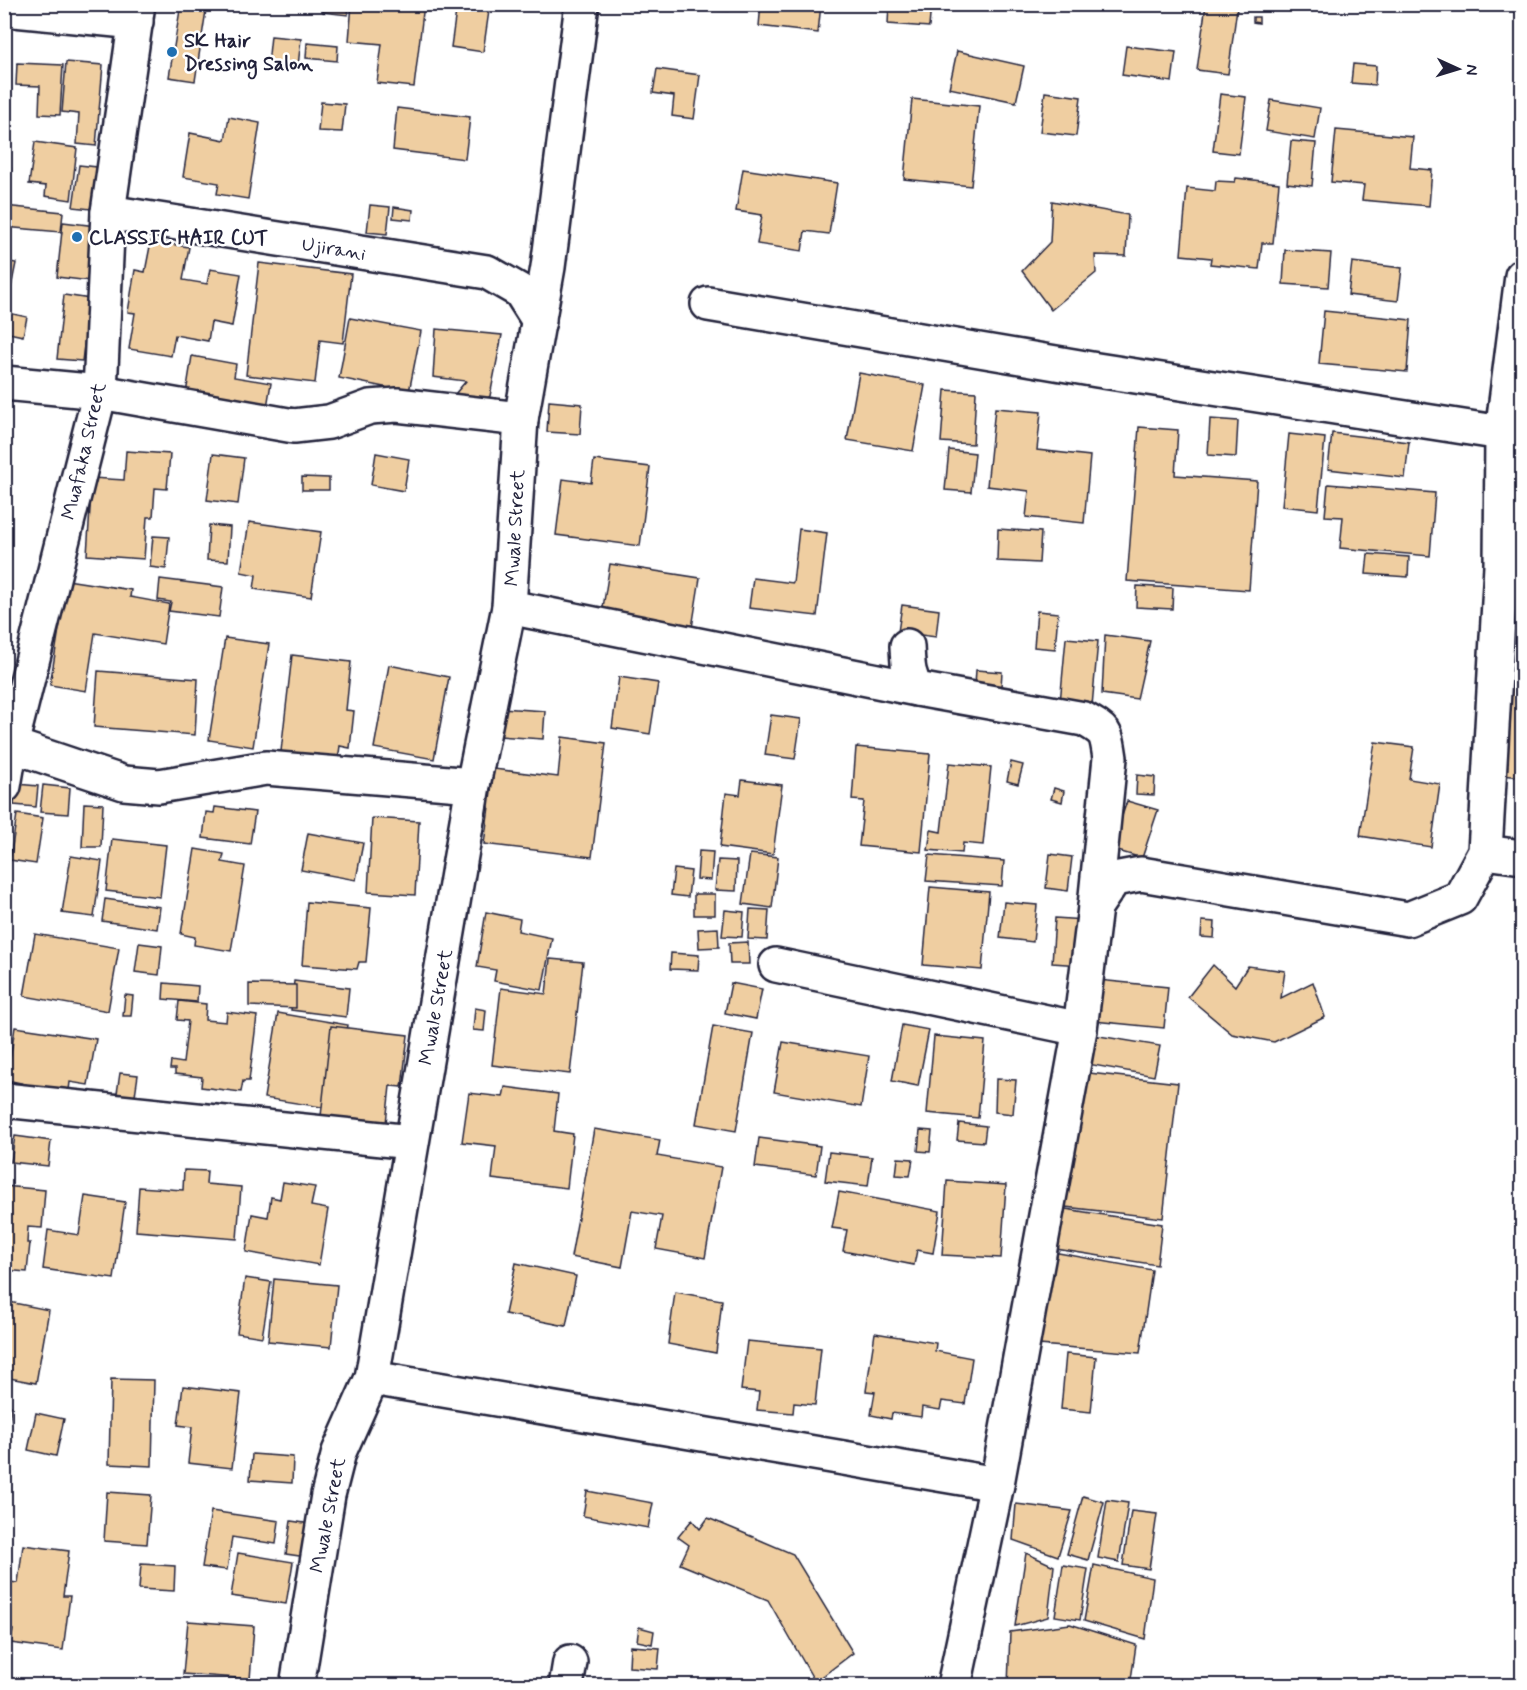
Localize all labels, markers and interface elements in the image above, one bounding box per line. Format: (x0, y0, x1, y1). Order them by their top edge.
place label: SK Hair Dressing Salon (184, 28, 313, 80)
north arrow (1428, 39, 1488, 99)
marker: SK Hair Dressing Salon (165, 45, 179, 59)
text: N (1461, 64, 1482, 76)
place label: CLASSIC HAIR CUT (89, 225, 268, 252)
marker: CLASSIC HAIR CUT (70, 230, 84, 244)
street label: Ujirani (300, 231, 368, 268)
street label: Muafaka Street (56, 380, 113, 523)
street label: Mwale Street (499, 469, 532, 587)
street label: Mwale Street (413, 947, 460, 1067)
street label: Mwale Street (304, 1455, 353, 1575)

